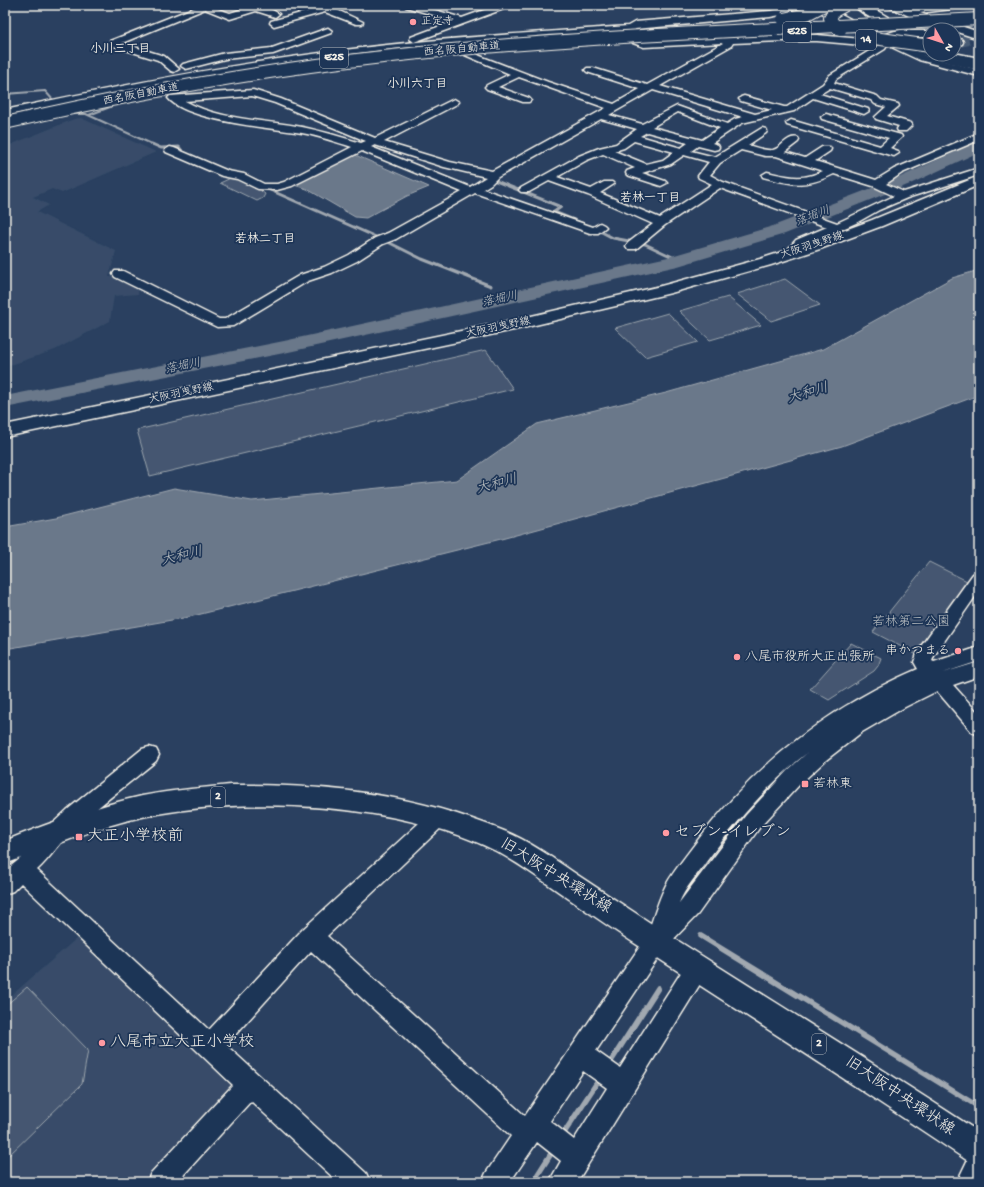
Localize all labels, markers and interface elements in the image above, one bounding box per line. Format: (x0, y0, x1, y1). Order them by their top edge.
place label: 正定寺 (421, 15, 454, 28)
marker: 正定寺 (408, 17, 418, 27)
road number: E25 (783, 22, 811, 42)
north arrow (922, 22, 962, 62)
road number: 14 (856, 30, 876, 50)
street label: 西名阪自動車道 (423, 40, 501, 59)
text: N (941, 40, 955, 54)
district label: 小川三丁目 (90, 42, 150, 57)
road number: E25 (320, 48, 348, 68)
district label: 小川六丁目 (387, 77, 447, 92)
street label: 西名阪自動車道 (102, 81, 180, 108)
district label: 若林一丁目 (620, 191, 680, 206)
water label: 落堀川 (793, 203, 832, 230)
street label: 大阪羽曳野線 (778, 229, 845, 262)
district label: 若林二丁目 (235, 232, 295, 247)
water label: 落堀川 (481, 288, 519, 311)
street label: 大阪羽曳野線 (464, 314, 532, 341)
water label: 落堀川 (164, 356, 202, 377)
water label: 大和川 (785, 379, 831, 408)
street label: 大阪羽曳野線 (147, 380, 215, 407)
water label: 大和川 (474, 470, 519, 499)
water label: 大和川 (159, 543, 204, 570)
park label: 若林第二公園 (872, 614, 950, 630)
place label: 串かつまる (885, 644, 950, 659)
marker: 串かつまる (953, 646, 963, 656)
place label: 八尾市役所大正出張所 (745, 649, 875, 665)
marker: 八尾市役所大正出張所 (732, 652, 742, 662)
place label: 若林東 (813, 777, 852, 792)
marker: 若林東 (800, 779, 810, 789)
road number: 2 (211, 787, 225, 807)
place label: セブン-イレブン (674, 823, 791, 843)
place label: 大正小学校前 (87, 827, 183, 847)
marker: セブン-イレブン (661, 828, 671, 838)
marker: 大正小学校前 (74, 832, 84, 842)
street label: 旧大阪中央環状線 (496, 833, 615, 919)
place label: 八尾市立大正小学校 (110, 1033, 254, 1053)
road number: 2 (812, 1034, 826, 1054)
marker: 八尾市立大正小学校 (97, 1038, 107, 1048)
street label: 旧大阪中央環状線 (841, 1052, 958, 1141)

